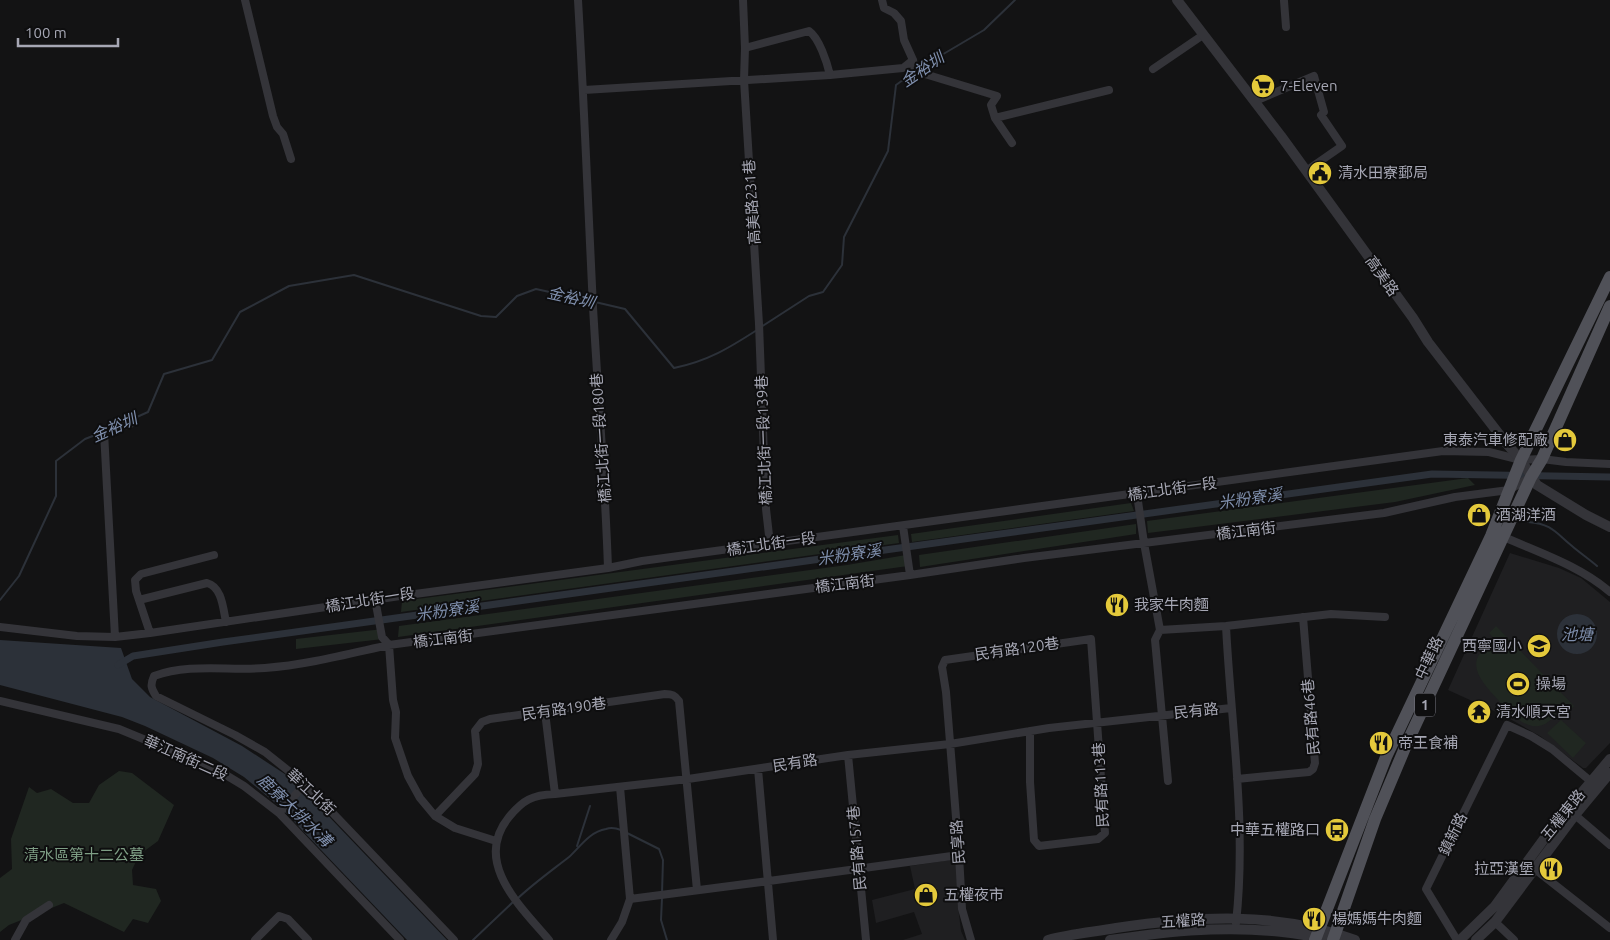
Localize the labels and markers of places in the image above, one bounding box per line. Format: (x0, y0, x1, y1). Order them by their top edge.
supermarket icon: 7-Eleven (1250, 73, 1276, 99)
place label: 7-Eleven (1280, 77, 1338, 94)
public building icon: 清水田寮郵局 (1307, 160, 1333, 186)
place label: 清水田寮郵局 (1338, 164, 1428, 181)
shop icon: 東泰汽車修配廠 (1552, 427, 1578, 453)
place label: 東泰汽車修配廠 (1443, 431, 1548, 448)
shop icon: 酒湖洋酒 (1466, 502, 1492, 528)
place label: 酒湖洋酒 (1496, 506, 1556, 523)
restaurant icon: 我家牛肉麵 (1104, 592, 1130, 618)
place label: 我家牛肉麵 (1134, 596, 1209, 613)
school or university icon: 西寧國小 (1526, 633, 1552, 659)
place label: 西寧國小 (1462, 637, 1522, 654)
sports icon: 操場 (1505, 671, 1531, 697)
place label: 操場 (1536, 675, 1566, 692)
temple icon: 清水順天宮 (1466, 699, 1492, 725)
place label: 清水順天宮 (1496, 703, 1571, 720)
restaurant icon: 帝王食補 (1368, 730, 1394, 756)
place label: 帝王食補 (1398, 734, 1458, 751)
bus stop icon: 中華五權路口 (1324, 817, 1350, 843)
place label: 中華五權路口 (1230, 821, 1320, 838)
restaurant icon: 拉亞漢堡 (1538, 856, 1564, 882)
place label: 拉亞漢堡 (1474, 860, 1534, 877)
shop icon: 五權夜市 (913, 882, 939, 908)
place label: 五權夜市 (944, 886, 1004, 903)
restaurant icon: 楊媽媽牛肉麵 (1301, 906, 1327, 932)
place label: 楊媽媽牛肉麵 (1332, 910, 1422, 927)

